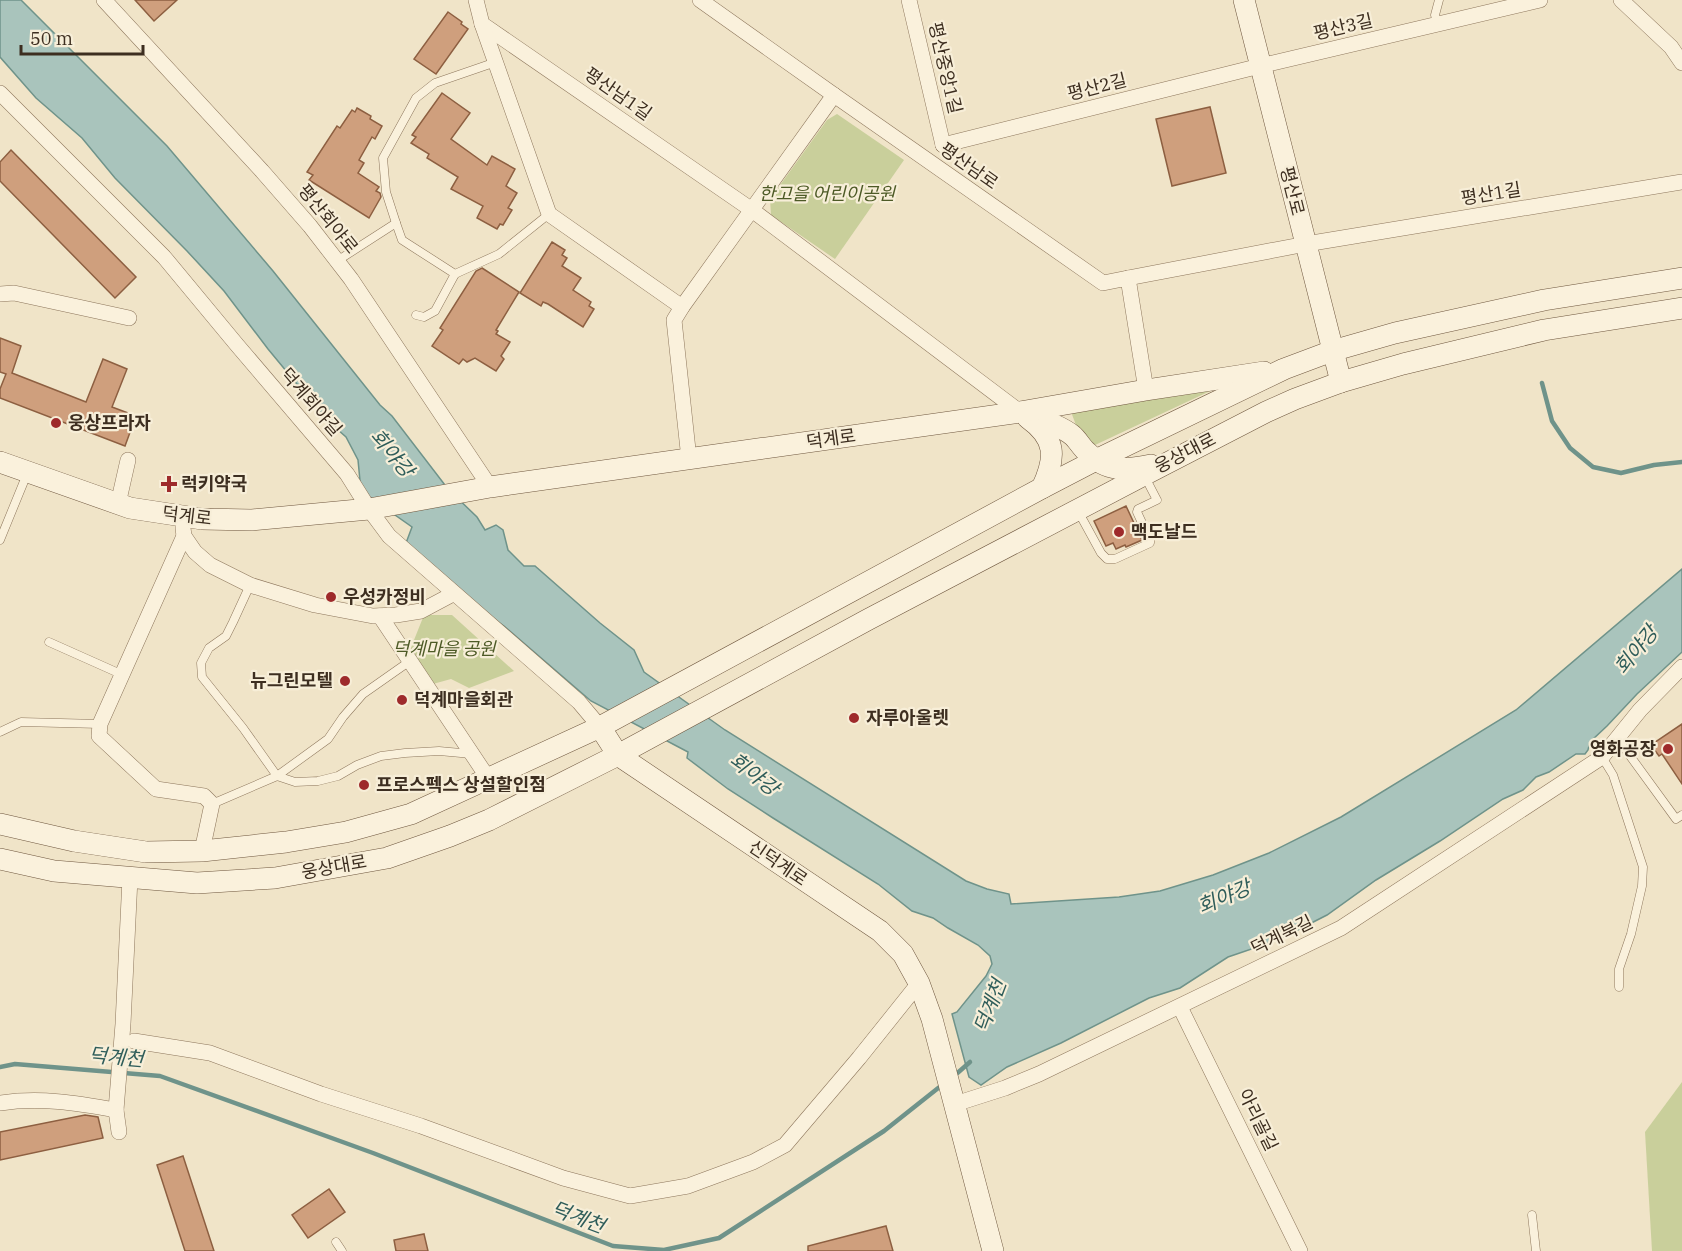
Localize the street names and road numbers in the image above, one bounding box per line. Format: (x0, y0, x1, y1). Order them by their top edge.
street label: 평산3길 (1311, 9, 1375, 45)
street label: 평산중앙1길 (924, 20, 967, 116)
street label: 평산남1길 (580, 62, 656, 125)
street label: 평산2길 (1065, 68, 1129, 105)
street label: 평산남로 (936, 137, 1003, 194)
street label: 평산로 (1275, 164, 1310, 218)
street label: 평산1길 (1459, 177, 1523, 210)
street label: 평산회야로 (293, 179, 363, 258)
street label: 덕계회야길 (276, 363, 347, 440)
street label: 덕계로 (805, 424, 857, 453)
street label: 웅상대로 (1150, 427, 1220, 478)
street label: 덕계로 (161, 501, 213, 530)
street label: 신덕계로 (744, 835, 812, 891)
street label: 웅상대로 (299, 849, 369, 884)
street label: 덕계북길 (1247, 910, 1317, 959)
street label: 아리골길 (1234, 1085, 1283, 1155)

